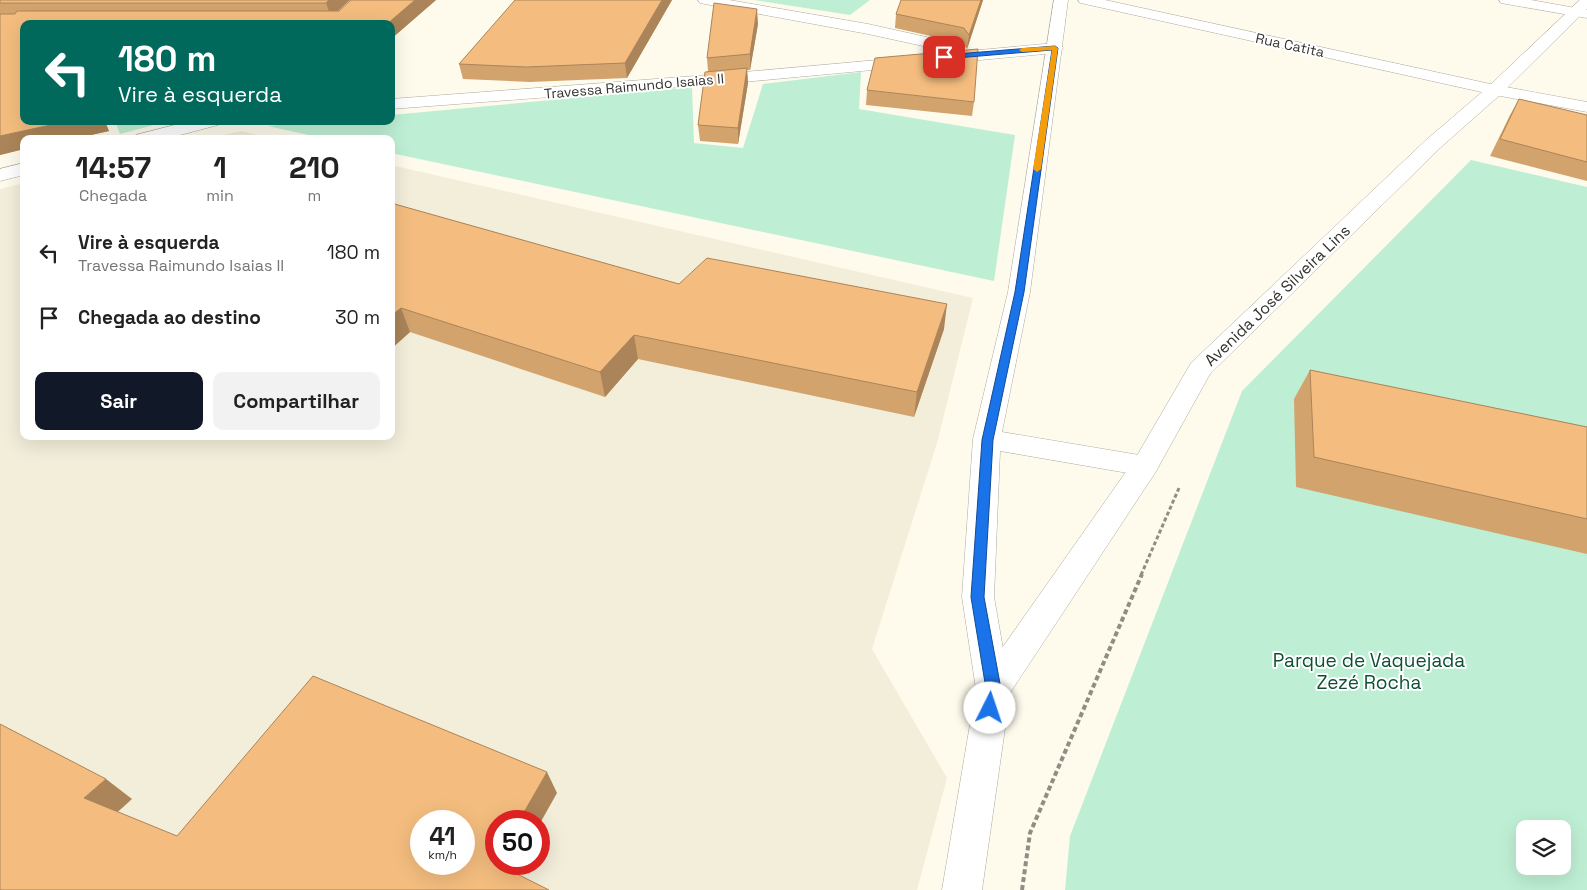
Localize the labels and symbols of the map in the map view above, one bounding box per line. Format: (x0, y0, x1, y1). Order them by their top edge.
street label: Rua Catita (1254, 29, 1326, 61)
pin (923, 36, 965, 78)
street label: Travessa Raimundo Isaias II (543, 69, 725, 103)
street label: Avenida José Silveira Lins (1200, 220, 1355, 371)
park label: Parque de Vaquejada Zezé Rocha (1273, 648, 1465, 695)
position arrow (963, 681, 1015, 733)
speed limit sign: 50 (485, 810, 550, 875)

